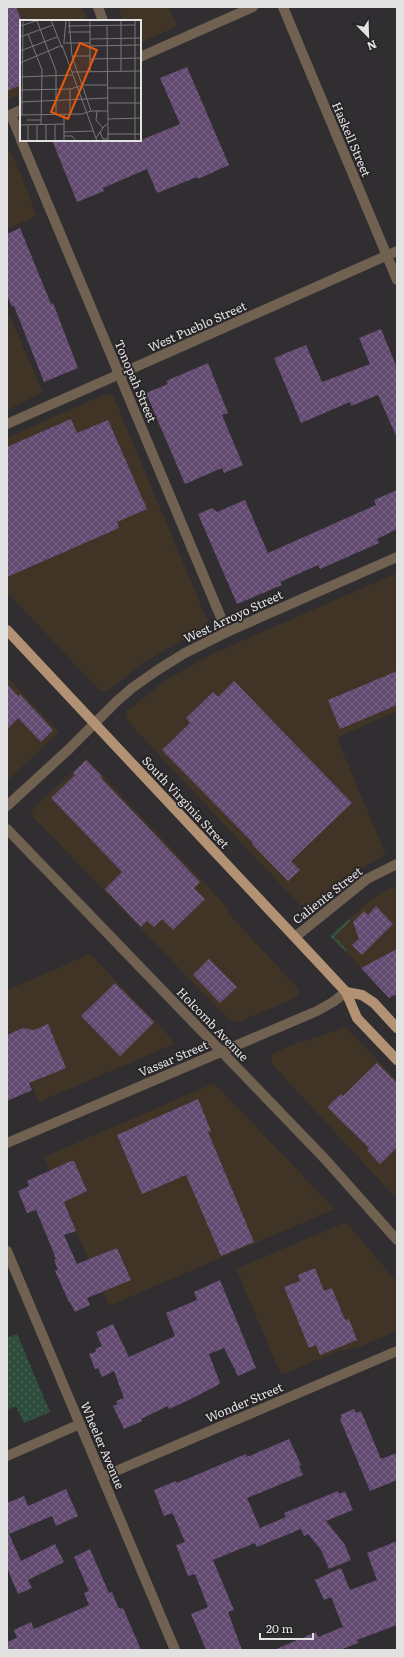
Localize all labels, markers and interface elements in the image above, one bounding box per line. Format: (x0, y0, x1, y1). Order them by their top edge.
north arrow (348, 16, 388, 56)
inset map (20, 20, 141, 141)
text: N (365, 37, 380, 55)
street label: Haskell Street (328, 99, 376, 179)
street label: West Pueblo Street (145, 296, 249, 356)
street label: Tonopah Street (110, 337, 162, 425)
street label: West Arroyo Street (180, 585, 286, 647)
street label: South Virginia Street (138, 752, 234, 852)
street label: Caliente Street (288, 862, 366, 928)
street label: Holcomb Avenue (173, 983, 253, 1065)
street label: Vassar Street (135, 1035, 211, 1081)
street label: Wonder Street (202, 1378, 286, 1426)
street label: Wheeler Avenue (76, 1398, 130, 1492)
scale bar (260, 1615, 313, 1641)
text: 20 m (266, 1619, 293, 1637)

